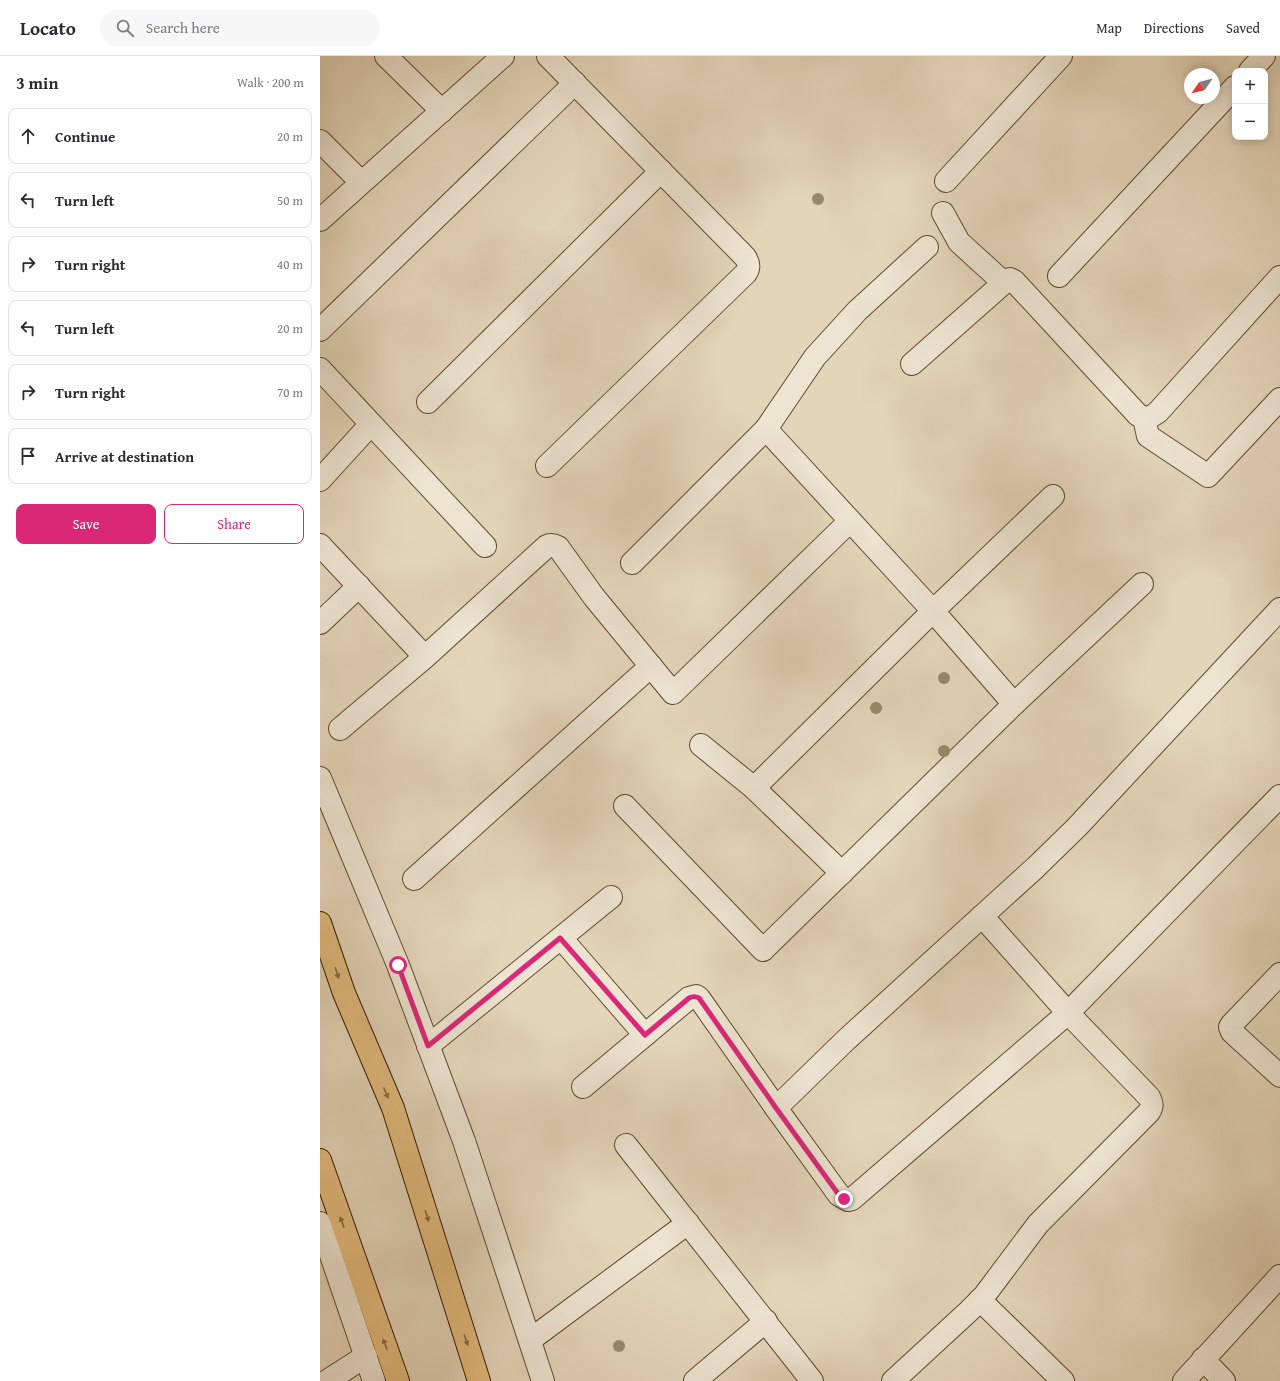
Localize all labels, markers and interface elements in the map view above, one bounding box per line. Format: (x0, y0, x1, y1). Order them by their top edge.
search box (100, 10, 380, 46)
text: Locato (20, 14, 76, 42)
icon: search (114, 17, 136, 39)
text: Search here (146, 17, 220, 38)
text: Map (1096, 18, 1122, 38)
text: Directions (1144, 18, 1204, 38)
text: Saved (1226, 18, 1260, 38)
north arrow (1184, 68, 1220, 104)
map controls (1232, 68, 1268, 140)
button: + (1232, 68, 1268, 104)
text: 3 min (16, 70, 58, 95)
text: Walk · 200 m (237, 73, 304, 92)
button: − (1232, 104, 1268, 140)
icon: ahead (17, 125, 39, 147)
text: Continue (55, 126, 116, 147)
text: 20 m (277, 127, 303, 146)
icon: left (17, 189, 39, 211)
text: Turn left (55, 190, 114, 211)
text: 50 m (277, 191, 303, 210)
icon: right (17, 253, 39, 275)
text: Turn right (55, 254, 126, 275)
text: 40 m (277, 255, 303, 274)
icon: left (17, 317, 39, 339)
text: Turn left (55, 318, 114, 339)
text: 20 m (277, 319, 303, 338)
icon: right (17, 381, 39, 403)
text: Turn right (55, 382, 126, 403)
text: 70 m (277, 383, 303, 402)
icon: arrive (17, 445, 39, 467)
text: Arrive at destination (55, 446, 194, 467)
button: Save (16, 504, 156, 544)
button: Share (164, 504, 304, 544)
route start (389, 956, 407, 974)
one-way arrow (334, 967, 340, 979)
one-way arrow (384, 1087, 390, 1099)
route end (835, 1190, 853, 1208)
one-way arrow (424, 1211, 430, 1223)
one-way arrow (339, 1215, 345, 1227)
one-way arrow (464, 1334, 470, 1346)
one-way arrow (382, 1338, 388, 1350)

